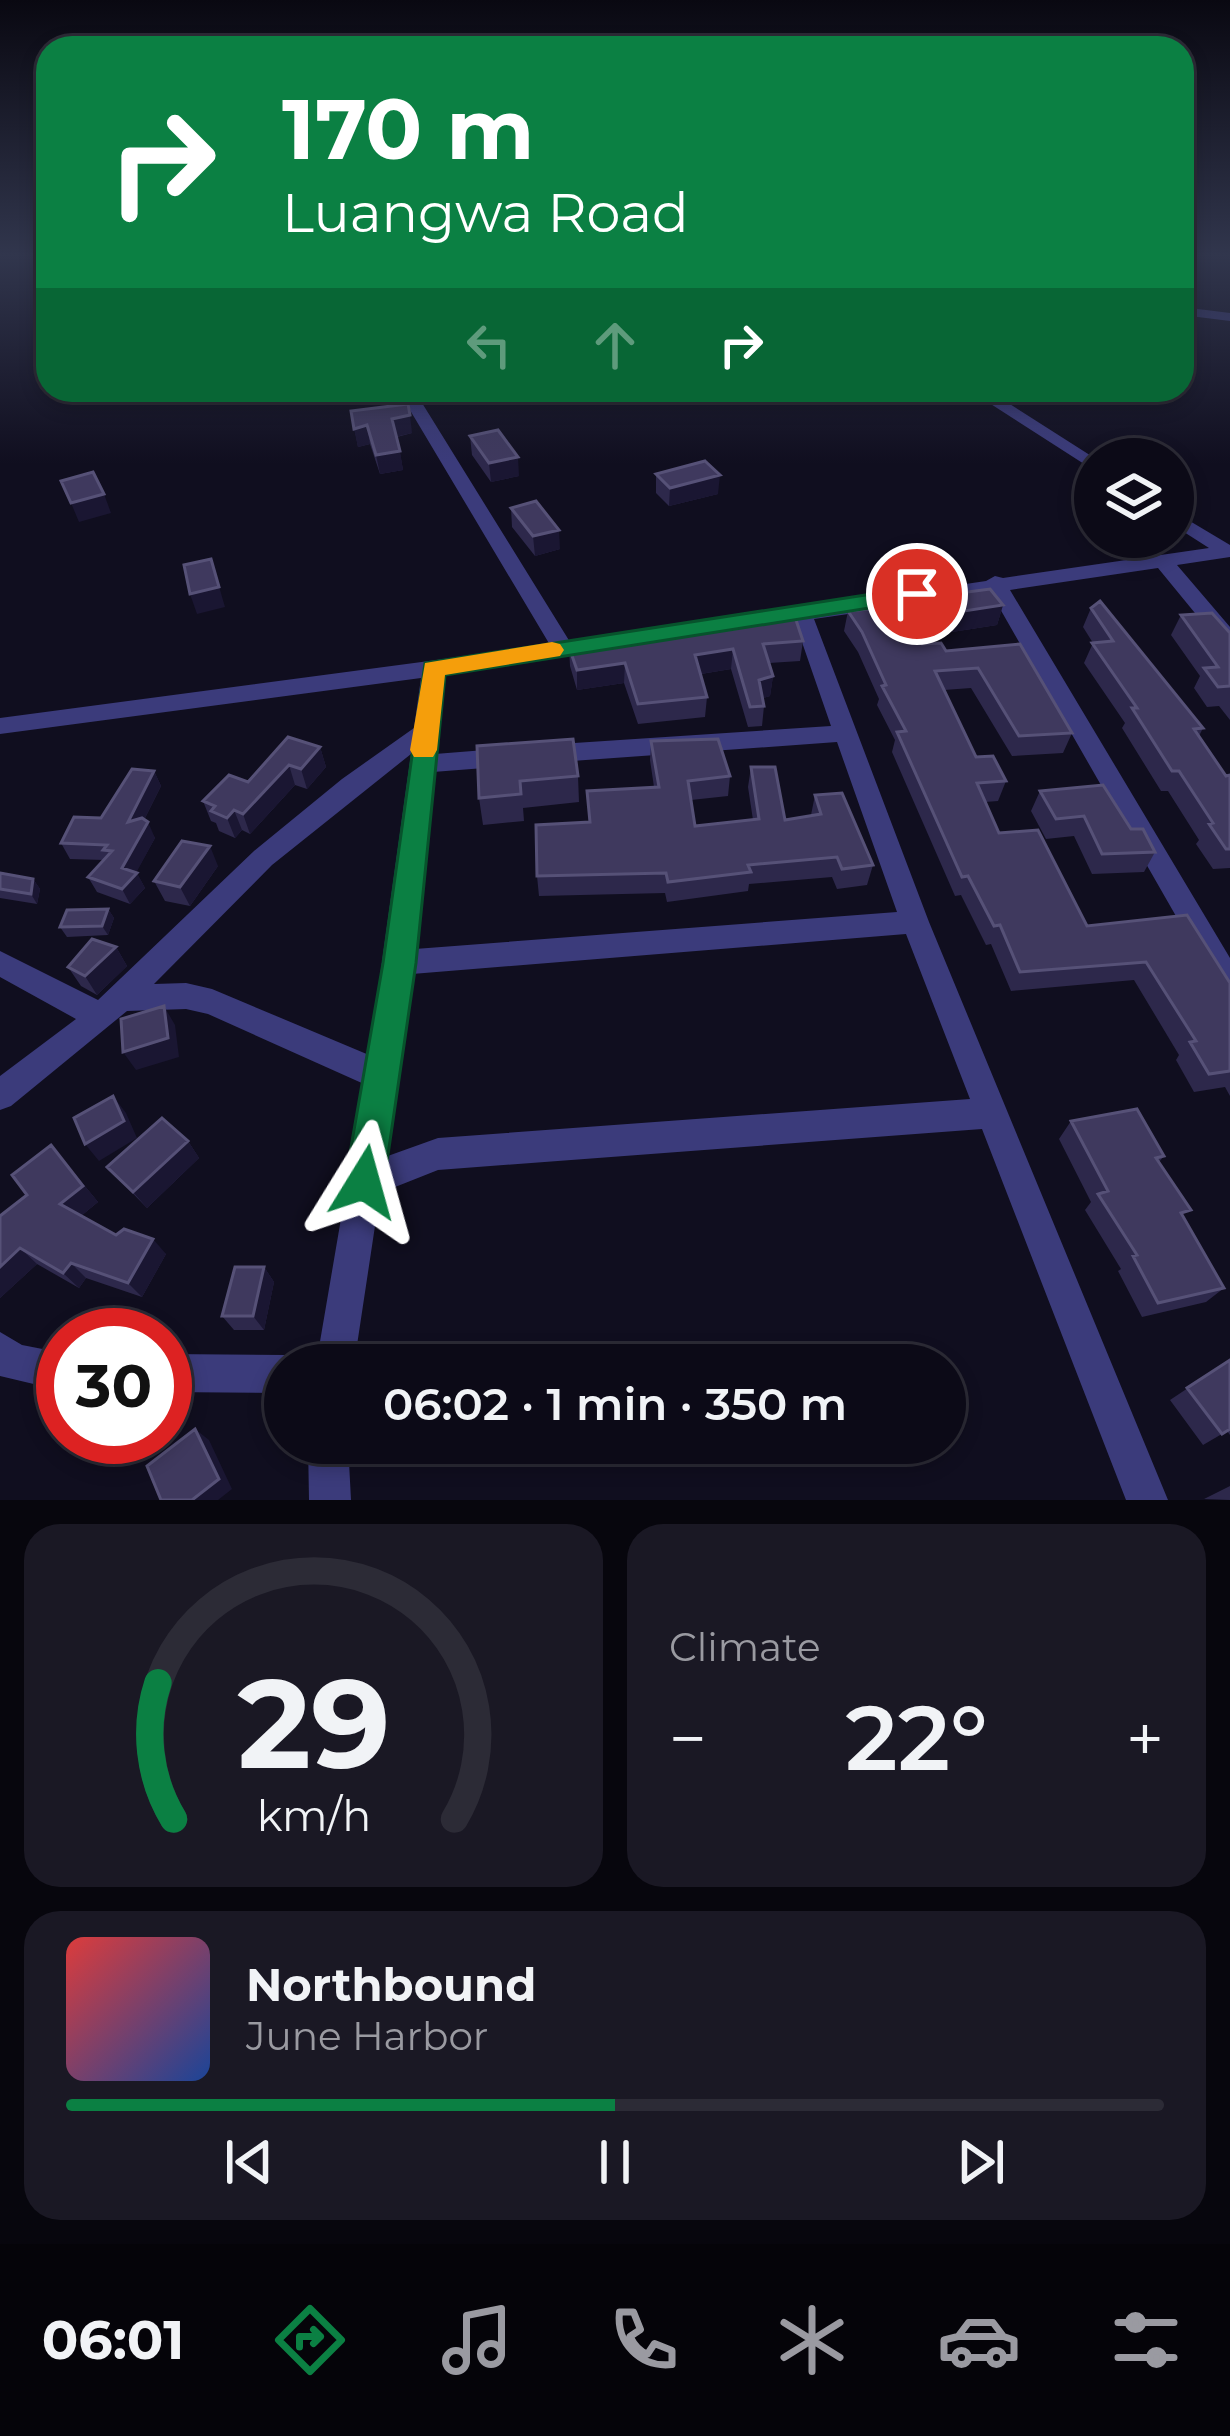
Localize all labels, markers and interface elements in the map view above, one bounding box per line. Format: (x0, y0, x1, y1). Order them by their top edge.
text: 170 m (282, 78, 534, 180)
icon: right (84, 84, 240, 240)
text: Luangwa Road (282, 180, 689, 246)
icon: left (456, 312, 522, 378)
icon: ahead (582, 312, 648, 378)
icon: right (708, 312, 774, 378)
map controls (1074, 438, 1194, 558)
button: layers (1074, 438, 1194, 558)
pin (866, 543, 968, 645)
icon: arrive (884, 561, 950, 627)
position arrow (301, 1119, 427, 1245)
speed limit sign: 30 (36, 1308, 192, 1464)
text: 06:02 · 1 min · 350 m (383, 1376, 847, 1431)
text: Climate (669, 1623, 821, 1671)
text: 29 (237, 1647, 390, 1799)
text: 22° (845, 1683, 988, 1793)
text: − (669, 1698, 707, 1779)
text: + (1126, 1698, 1164, 1779)
text: km/h (256, 1788, 371, 1841)
text: Northbound (246, 1957, 536, 2012)
text: June Harbor (246, 2012, 488, 2060)
icon: previous (216, 2129, 282, 2195)
icon: pause (582, 2129, 648, 2195)
icon: next (948, 2129, 1014, 2195)
icon: directions (268, 2298, 352, 2382)
icon: music (435, 2298, 519, 2382)
icon: phone (602, 2298, 686, 2382)
icon: climate (770, 2298, 854, 2382)
icon: car (937, 2298, 1021, 2382)
icon: filters (1104, 2298, 1188, 2382)
text: 06:01 (42, 2307, 184, 2373)

